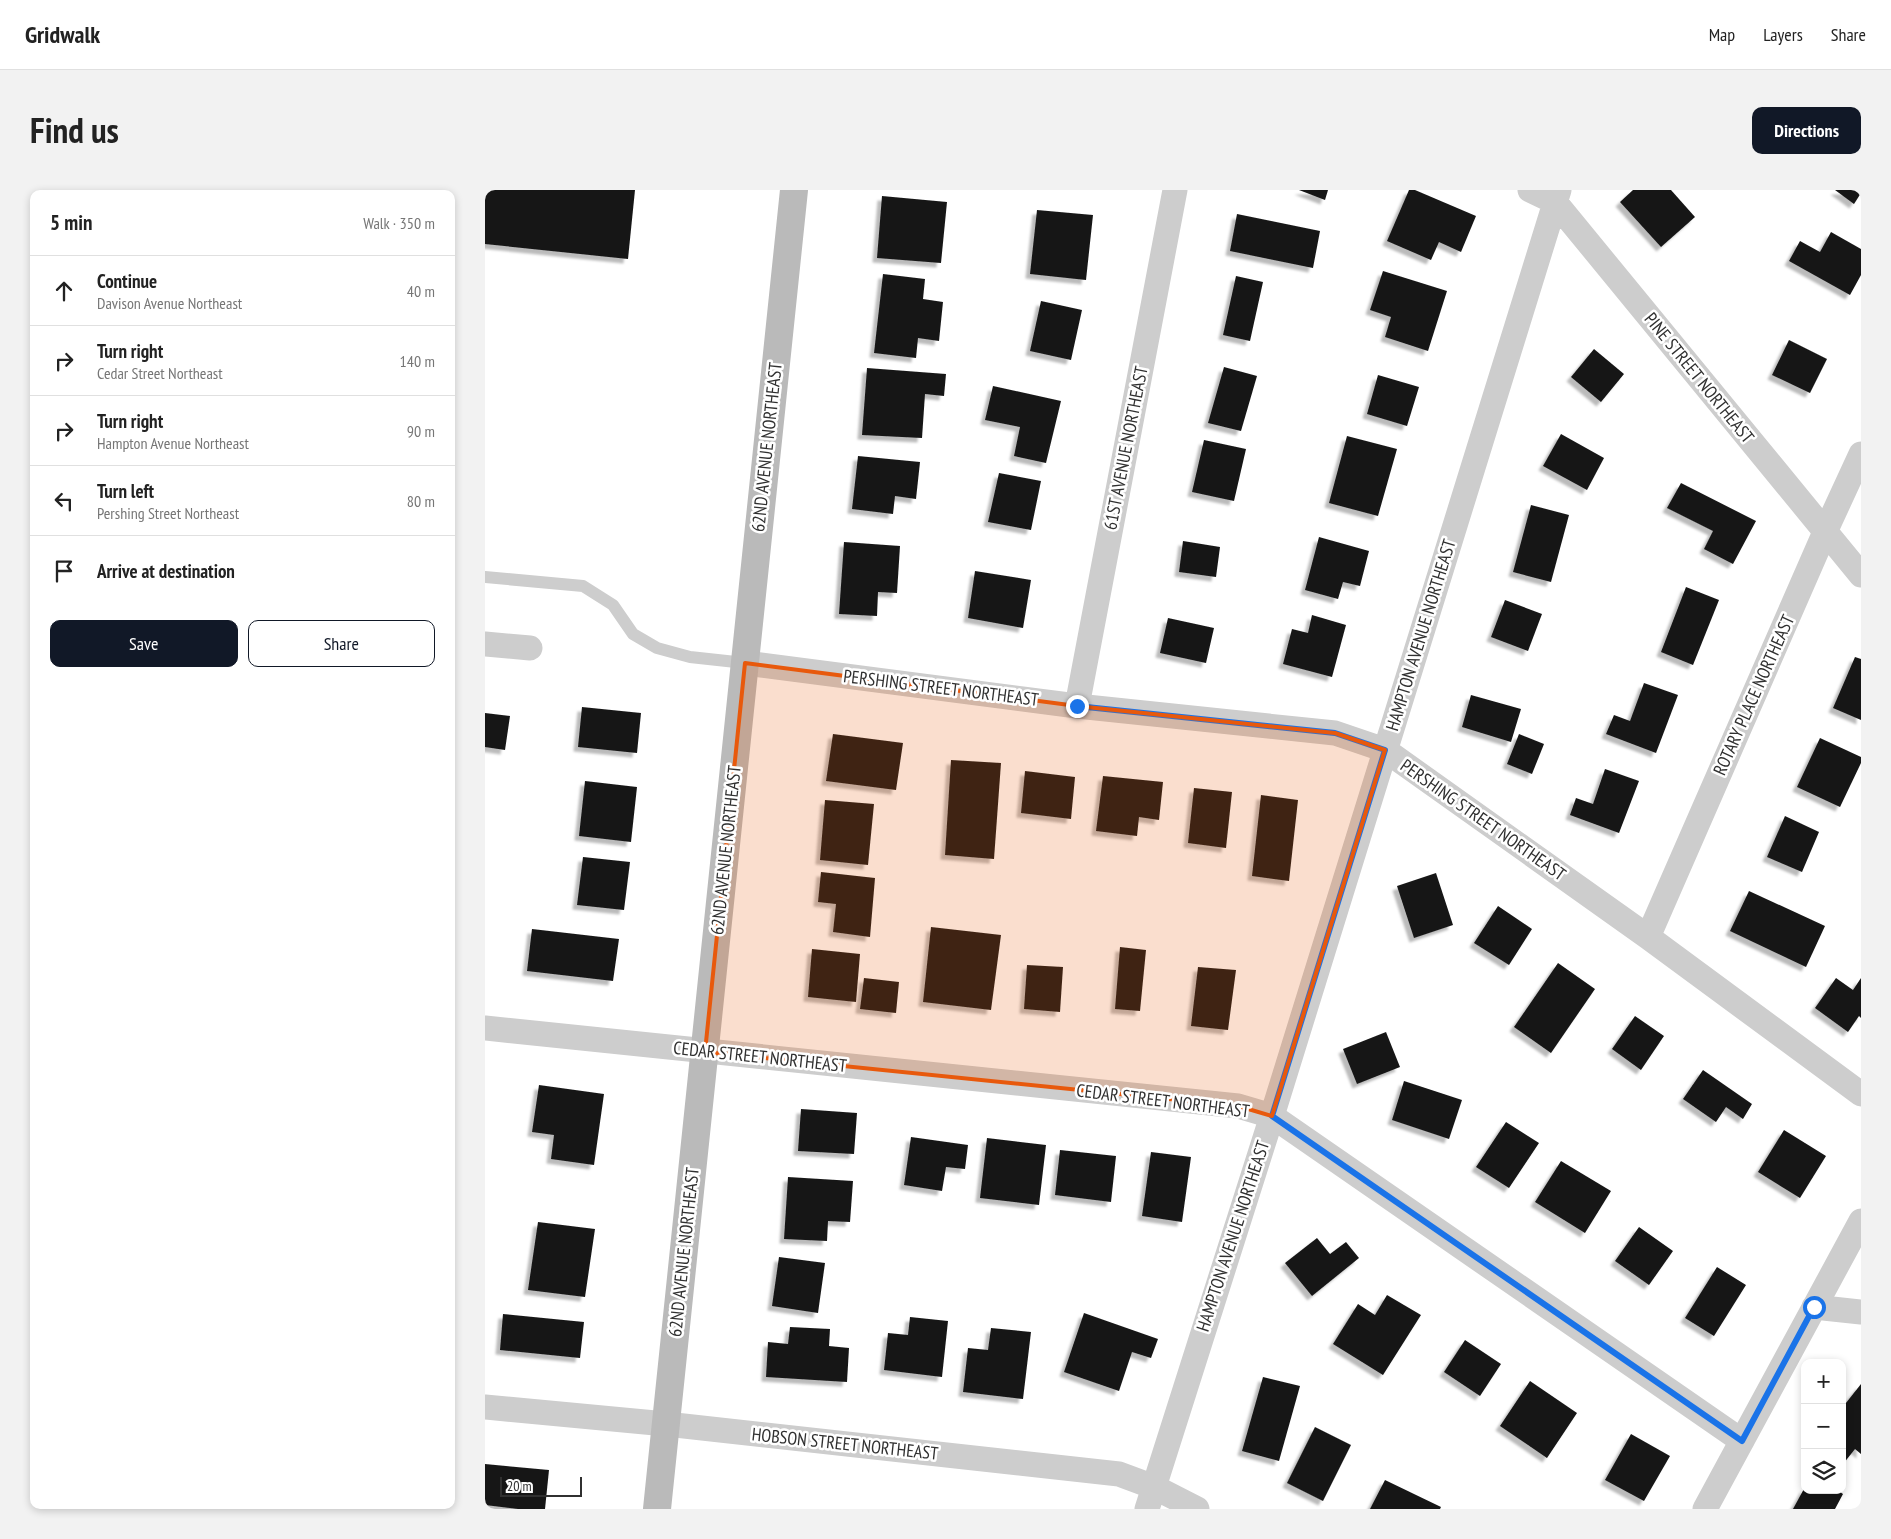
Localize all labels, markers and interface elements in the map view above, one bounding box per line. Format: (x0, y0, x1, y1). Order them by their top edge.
text: Gridwalk (25, 19, 100, 50)
text: Map (1709, 23, 1735, 46)
text: Layers (1763, 23, 1803, 46)
text: Share (1831, 23, 1866, 46)
text: Find us (30, 107, 119, 153)
button: Directions (1752, 107, 1861, 154)
text: 5 min (50, 209, 92, 236)
text: Walk · 350 m (363, 213, 435, 233)
text: Continue (97, 269, 157, 293)
icon: ahead (50, 277, 78, 305)
text: 40 m (407, 281, 435, 301)
text: Davison Avenue Northeast (97, 293, 242, 313)
street label: PINE STREET NORTHEAST (1640, 308, 1759, 448)
text: Turn right (97, 339, 163, 363)
icon: right (50, 347, 78, 375)
text: 140 m (400, 351, 435, 371)
street label: 62ND AVENUE NORTHEAST (746, 361, 787, 533)
text: Cedar Street Northeast (97, 363, 223, 383)
street label: 61ST AVENUE NORTHEAST (1098, 364, 1153, 532)
text: Turn right (97, 409, 163, 433)
icon: right (50, 417, 78, 445)
text: 90 m (407, 421, 435, 441)
text: Hampton Avenue Northeast (97, 433, 249, 453)
text: Turn left (97, 479, 154, 503)
icon: left (50, 487, 78, 515)
text: 80 m (407, 491, 435, 511)
text: Pershing Street Northeast (97, 503, 239, 523)
street label: HAMPTON AVENUE NORTHEAST (1380, 536, 1461, 734)
icon: arrive (50, 557, 78, 585)
text: Arrive at destination (97, 559, 235, 583)
street label: ROTARY PLACE NORTHEAST (1708, 611, 1799, 779)
button: Save (50, 620, 238, 667)
button: Share (248, 620, 435, 667)
street label: PERSHING STREET NORTHEAST (842, 664, 1040, 711)
route end (1066, 695, 1089, 718)
street label: PERSHING STREET NORTHEAST (1396, 754, 1570, 885)
street label: 62ND AVENUE NORTHEAST (705, 764, 746, 936)
street label: CEDAR STREET NORTHEAST (672, 1036, 848, 1077)
street label: CEDAR STREET NORTHEAST (1075, 1078, 1251, 1123)
street label: HAMPTON AVENUE NORTHEAST (1191, 1138, 1274, 1334)
street label: 62ND AVENUE NORTHEAST (663, 1166, 704, 1338)
route start (1803, 1296, 1826, 1319)
map controls (1801, 1359, 1846, 1494)
button: + (1801, 1359, 1846, 1404)
button: − (1801, 1404, 1846, 1449)
street label: HOBSON STREET NORTHEAST (751, 1422, 939, 1465)
button: layers (1801, 1449, 1846, 1494)
scale bar (500, 1474, 583, 1497)
text: 20 m (507, 1477, 532, 1495)

